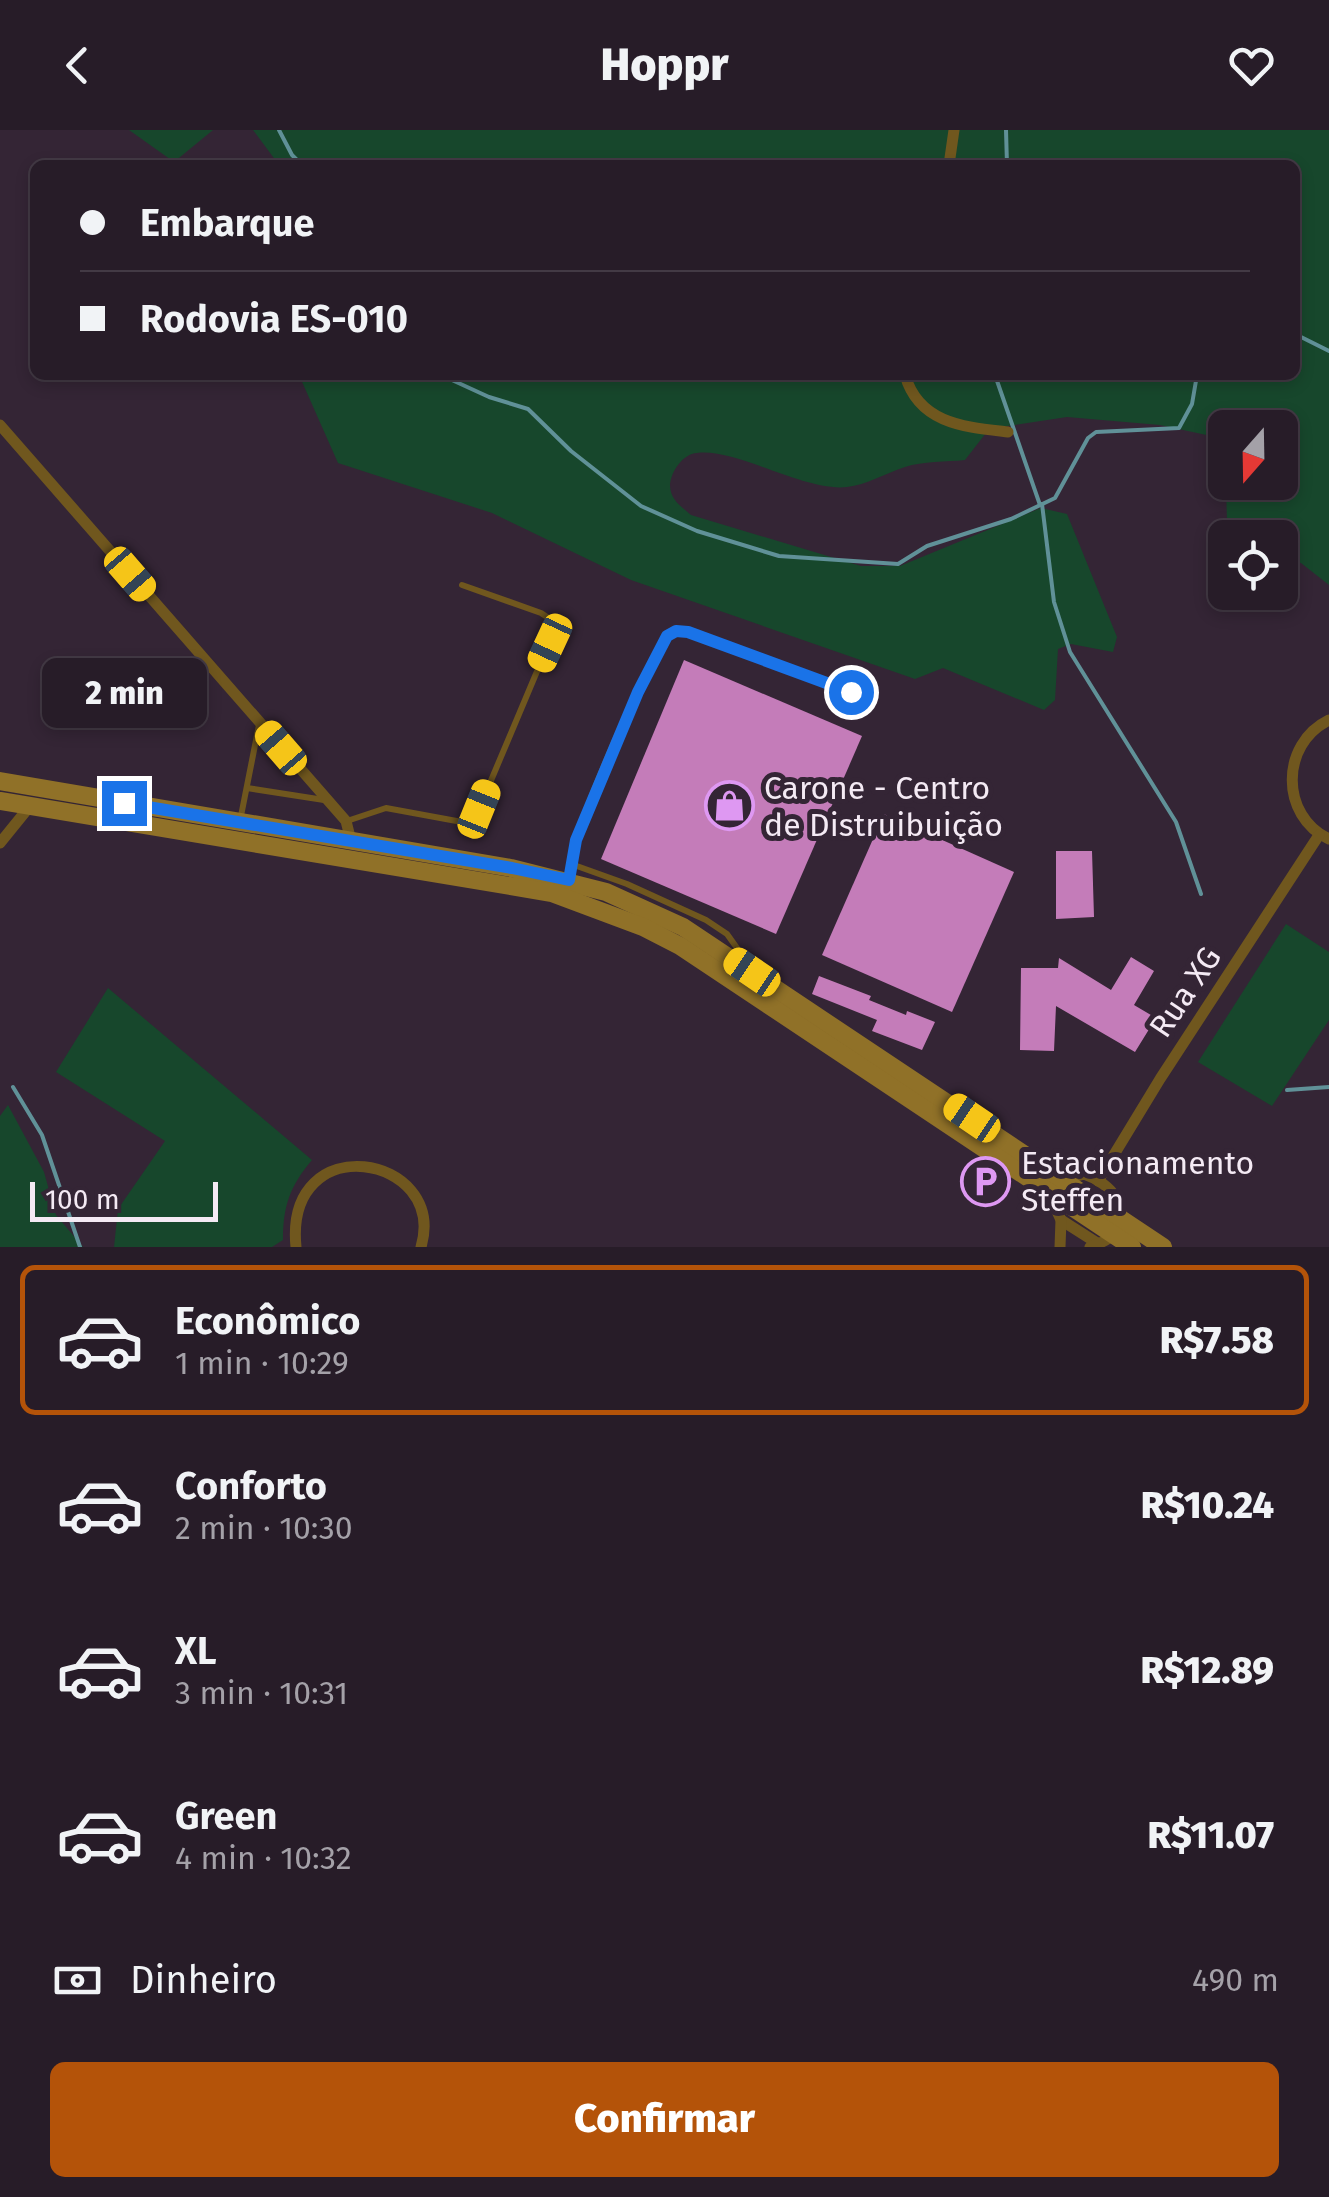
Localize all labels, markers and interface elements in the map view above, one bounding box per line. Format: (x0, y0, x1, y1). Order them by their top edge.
icon: back (50, 38, 105, 93)
text: Hoppr (600, 38, 729, 92)
icon: heart (1224, 38, 1279, 93)
text: Embarque (140, 200, 314, 246)
text: Rodovia ES-010 (140, 296, 408, 342)
north arrow (1208, 410, 1298, 500)
map controls (1208, 410, 1298, 610)
button: locate (1208, 520, 1298, 610)
car (99, 542, 161, 606)
car (524, 609, 576, 677)
callout: 2 min (42, 658, 206, 728)
route start (829, 670, 874, 715)
text: 2 min (85, 674, 164, 712)
car (250, 716, 312, 780)
place label: Carone - Centro de Distruibuição (764, 769, 1003, 844)
car (454, 776, 504, 842)
shop icon: Carone - Centro de Distruibuição (703, 780, 755, 832)
route end (102, 781, 147, 826)
street label: Rua XG (1141, 940, 1229, 1044)
car (719, 943, 785, 1001)
car (939, 1089, 1005, 1147)
place label: Estacionamento Steffen (1021, 1144, 1254, 1219)
parking icon: Estacionamento Steffen (960, 1155, 1012, 1207)
scale bar (30, 1177, 218, 1222)
text: 100 m (45, 1183, 120, 1216)
icon: car (55, 1295, 145, 1385)
text: Econômico (175, 1298, 360, 1344)
text: R$7.58 (1160, 1317, 1274, 1363)
text: 1 min · 10:29 (175, 1344, 349, 1382)
icon: car (55, 1460, 145, 1550)
text: Conforto (175, 1463, 327, 1509)
text: R$10.24 (1141, 1482, 1274, 1528)
text: 2 min · 10:30 (175, 1509, 353, 1547)
icon: car (55, 1625, 145, 1715)
text: XL (175, 1628, 217, 1674)
text: R$12.89 (1141, 1647, 1274, 1693)
text: 3 min · 10:31 (175, 1674, 348, 1712)
icon: car (55, 1790, 145, 1880)
text: Green (175, 1793, 278, 1839)
text: R$11.07 (1147, 1812, 1274, 1858)
text: 4 min · 10:32 (175, 1839, 352, 1877)
icon: cash (50, 1953, 105, 2008)
text: Dinheiro (130, 1957, 277, 2003)
text: 490 m (1192, 1961, 1279, 1999)
button: Confirmar (50, 2062, 1279, 2177)

